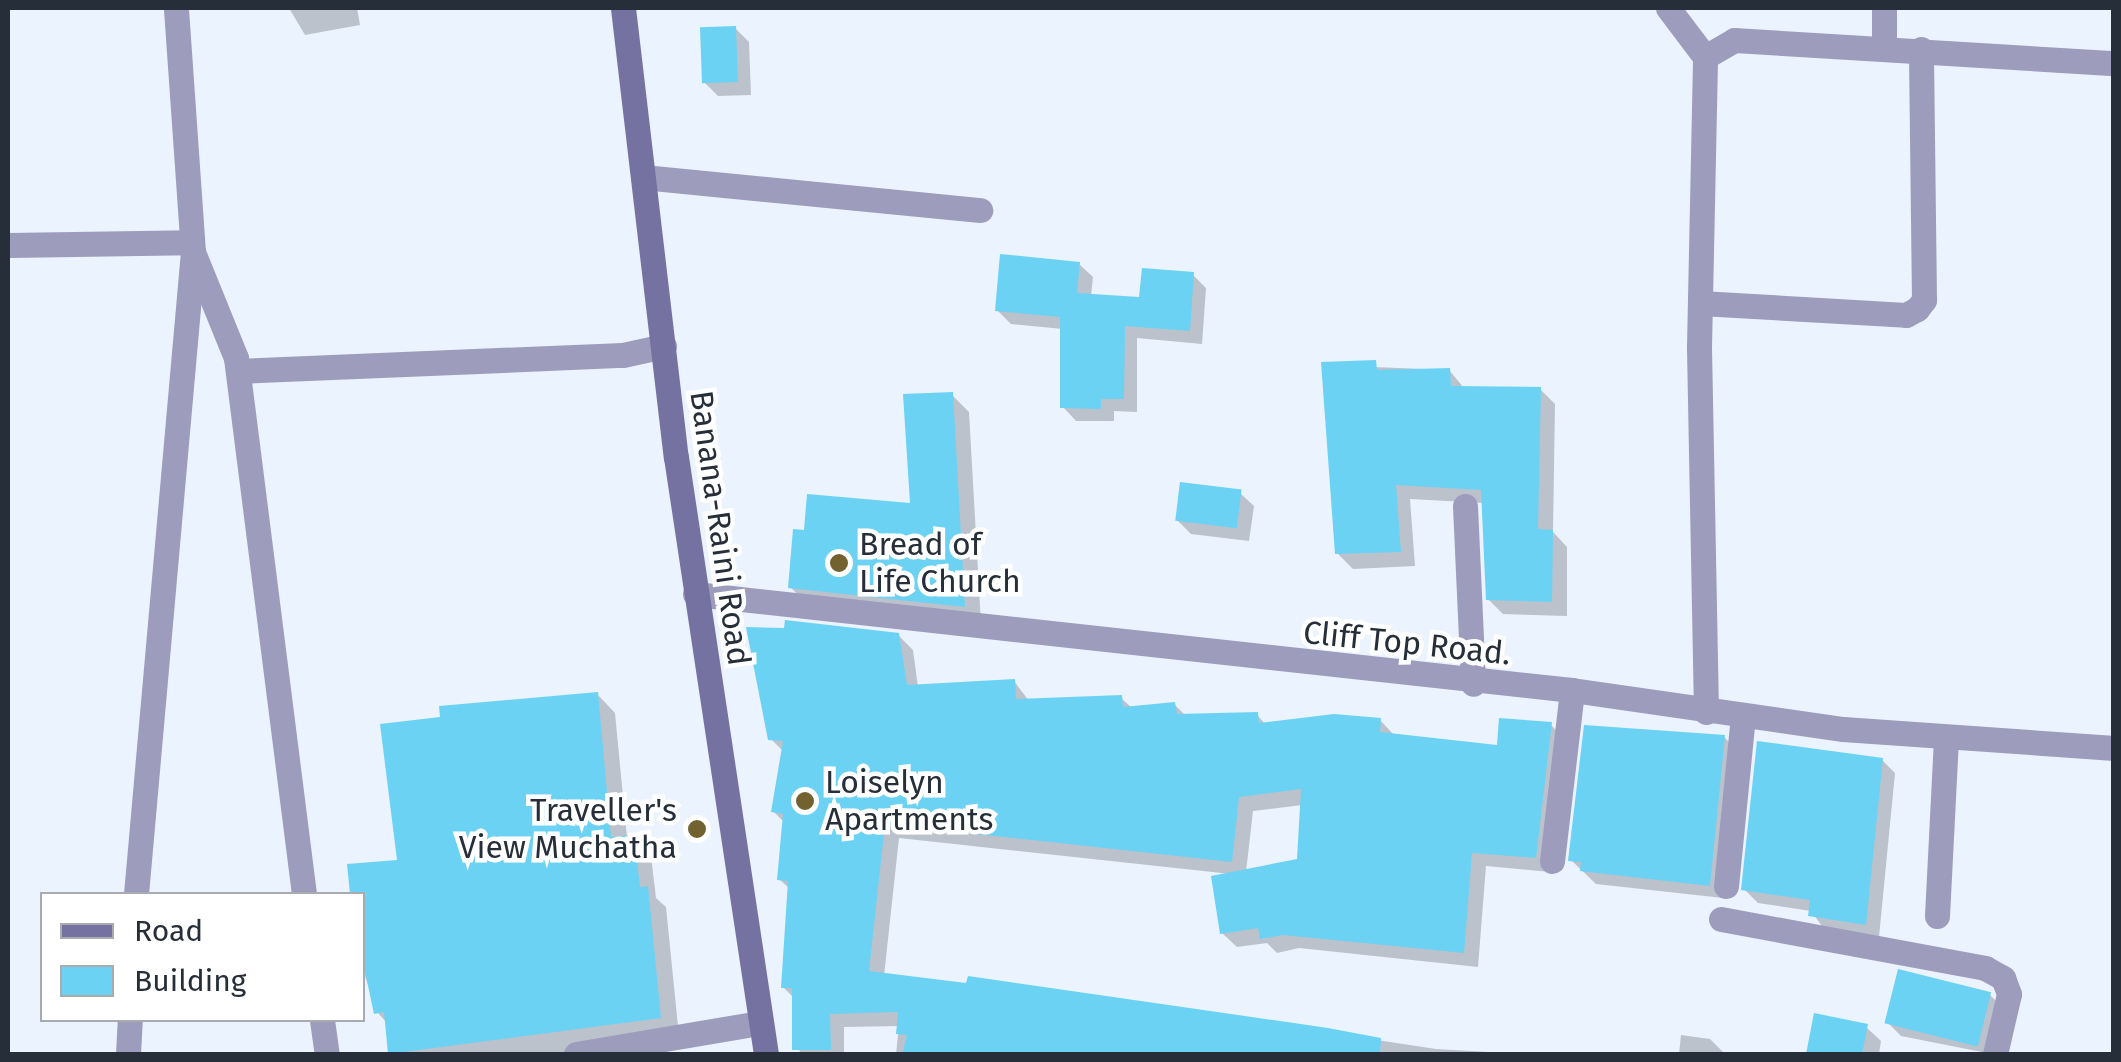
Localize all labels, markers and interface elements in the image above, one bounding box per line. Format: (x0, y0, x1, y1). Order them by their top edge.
street label: Banana-Raini Road (682, 388, 758, 668)
place label: Bread of Life Church (859, 526, 1021, 601)
marker: Bread of Life Church (828, 552, 850, 574)
street label: Cliff Top Road. (1301, 613, 1513, 673)
place label: Loiselyn Apartments (825, 764, 993, 839)
marker: Loiselyn Apartments (794, 790, 816, 812)
place label: Traveller's View Muchatha (459, 792, 677, 867)
marker: Traveller's View Muchatha (686, 818, 708, 840)
legend (40, 892, 365, 1022)
text: Road (134, 913, 203, 949)
text: Building (134, 963, 246, 999)

